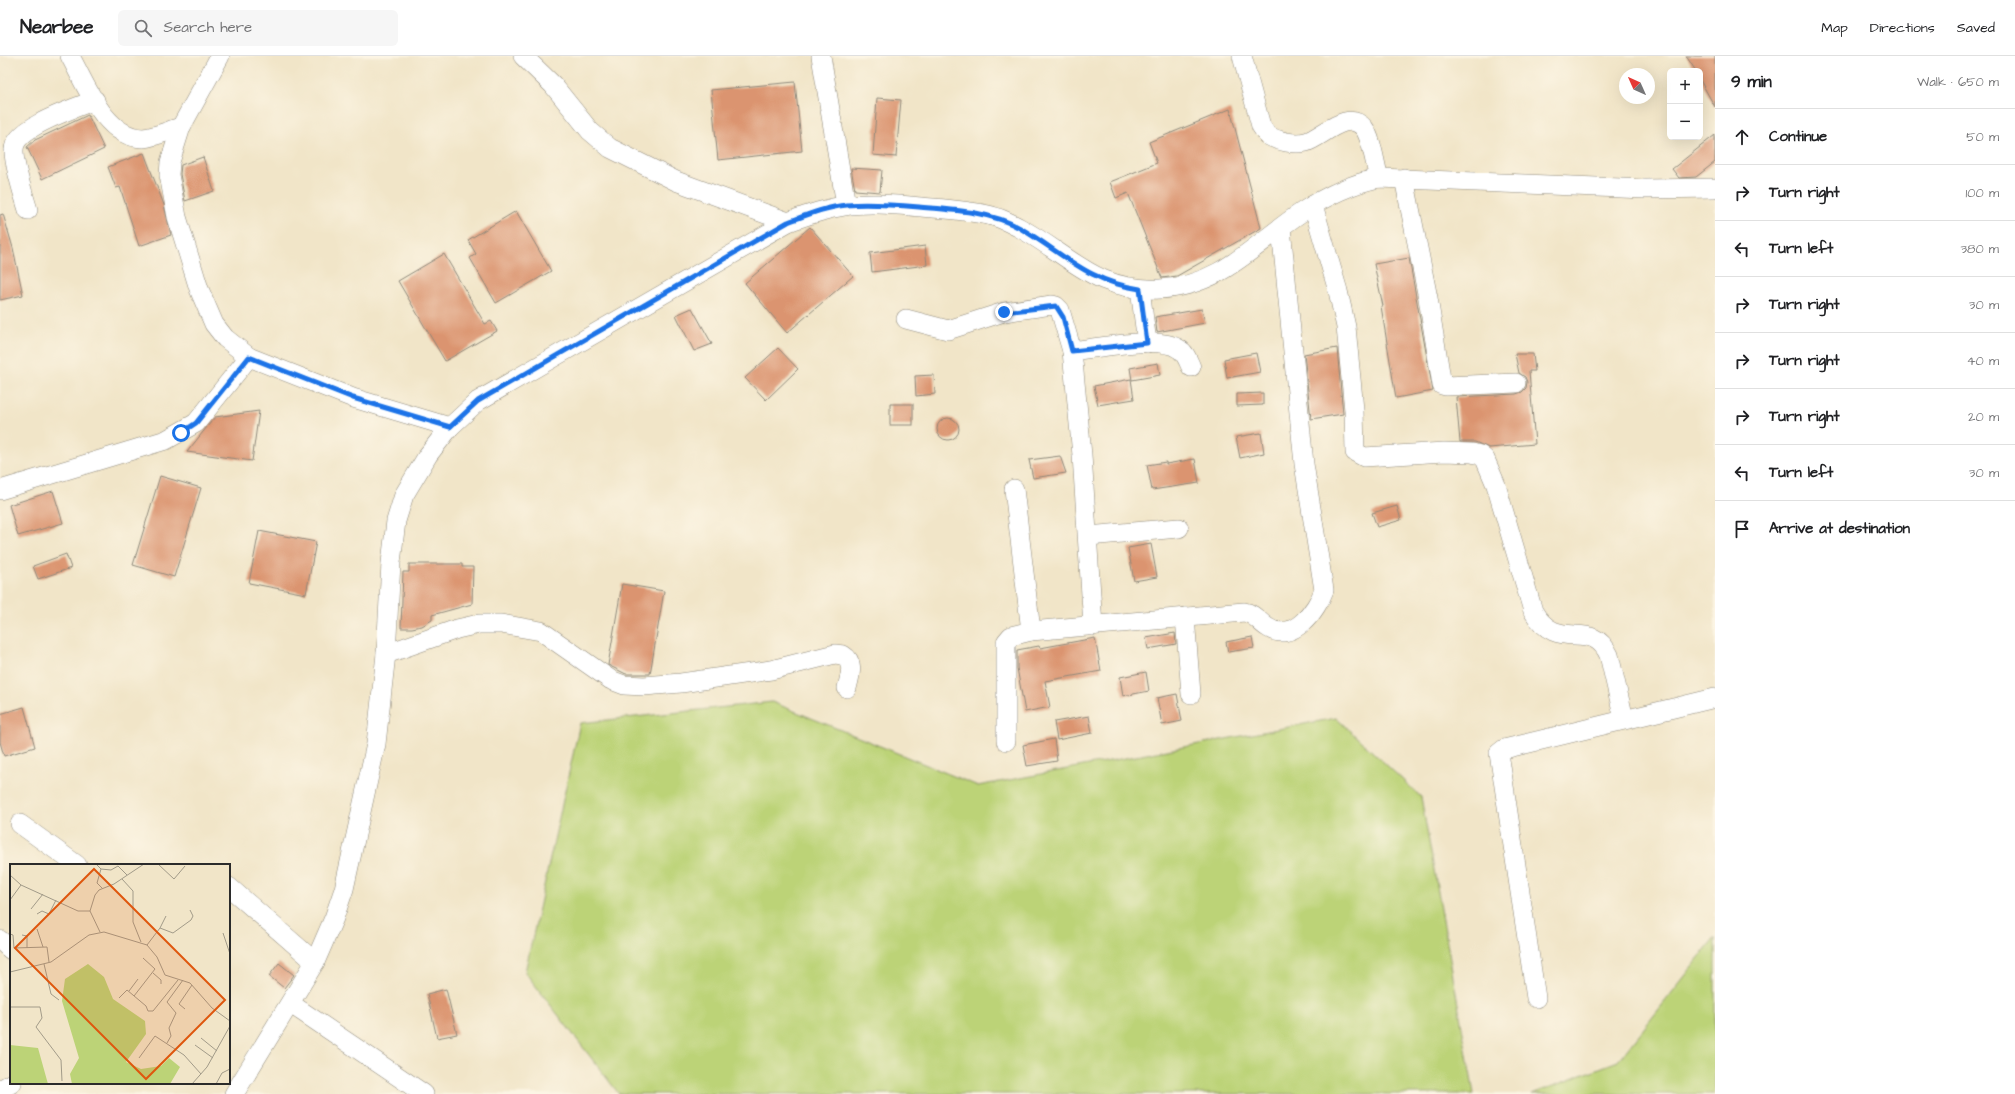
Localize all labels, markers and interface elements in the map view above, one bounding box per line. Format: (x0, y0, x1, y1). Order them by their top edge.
search box (118, 10, 398, 46)
text: Nearbee (20, 14, 94, 41)
icon: search (132, 17, 154, 39)
text: Search here (164, 17, 252, 38)
text: Map (1821, 18, 1848, 38)
text: Directions (1870, 18, 1935, 38)
text: Saved (1957, 18, 1995, 38)
north arrow (1619, 68, 1655, 104)
map controls (1667, 68, 1703, 140)
button: + (1667, 68, 1703, 104)
text: 9 min (1731, 70, 1772, 94)
text: Walk · 650 m (1917, 73, 1999, 91)
button: − (1667, 104, 1703, 140)
icon: ahead (1731, 126, 1753, 148)
text: Continue (1769, 126, 1827, 147)
text: 50 m (1966, 128, 1999, 146)
icon: right (1731, 182, 1753, 204)
text: Turn right (1769, 182, 1840, 203)
text: 100 m (1966, 184, 1999, 202)
icon: left (1731, 238, 1753, 260)
text: Turn left (1769, 238, 1833, 259)
text: 380 m (1960, 240, 1999, 258)
icon: right (1731, 294, 1753, 316)
text: Turn right (1769, 294, 1840, 315)
text: 30 m (1969, 296, 1999, 314)
route end (995, 303, 1013, 321)
icon: right (1731, 350, 1753, 372)
text: Turn right (1769, 350, 1840, 371)
text: 40 m (1967, 352, 1999, 370)
icon: right (1731, 406, 1753, 428)
text: Turn right (1769, 406, 1840, 427)
text: 20 m (1968, 408, 1999, 426)
route start (172, 424, 190, 442)
icon: left (1731, 462, 1753, 484)
text: Turn left (1769, 462, 1833, 483)
text: 30 m (1969, 464, 1999, 482)
icon: arrive (1731, 518, 1753, 540)
text: Arrive at destination (1769, 518, 1910, 539)
inset map (10, 864, 230, 1084)

